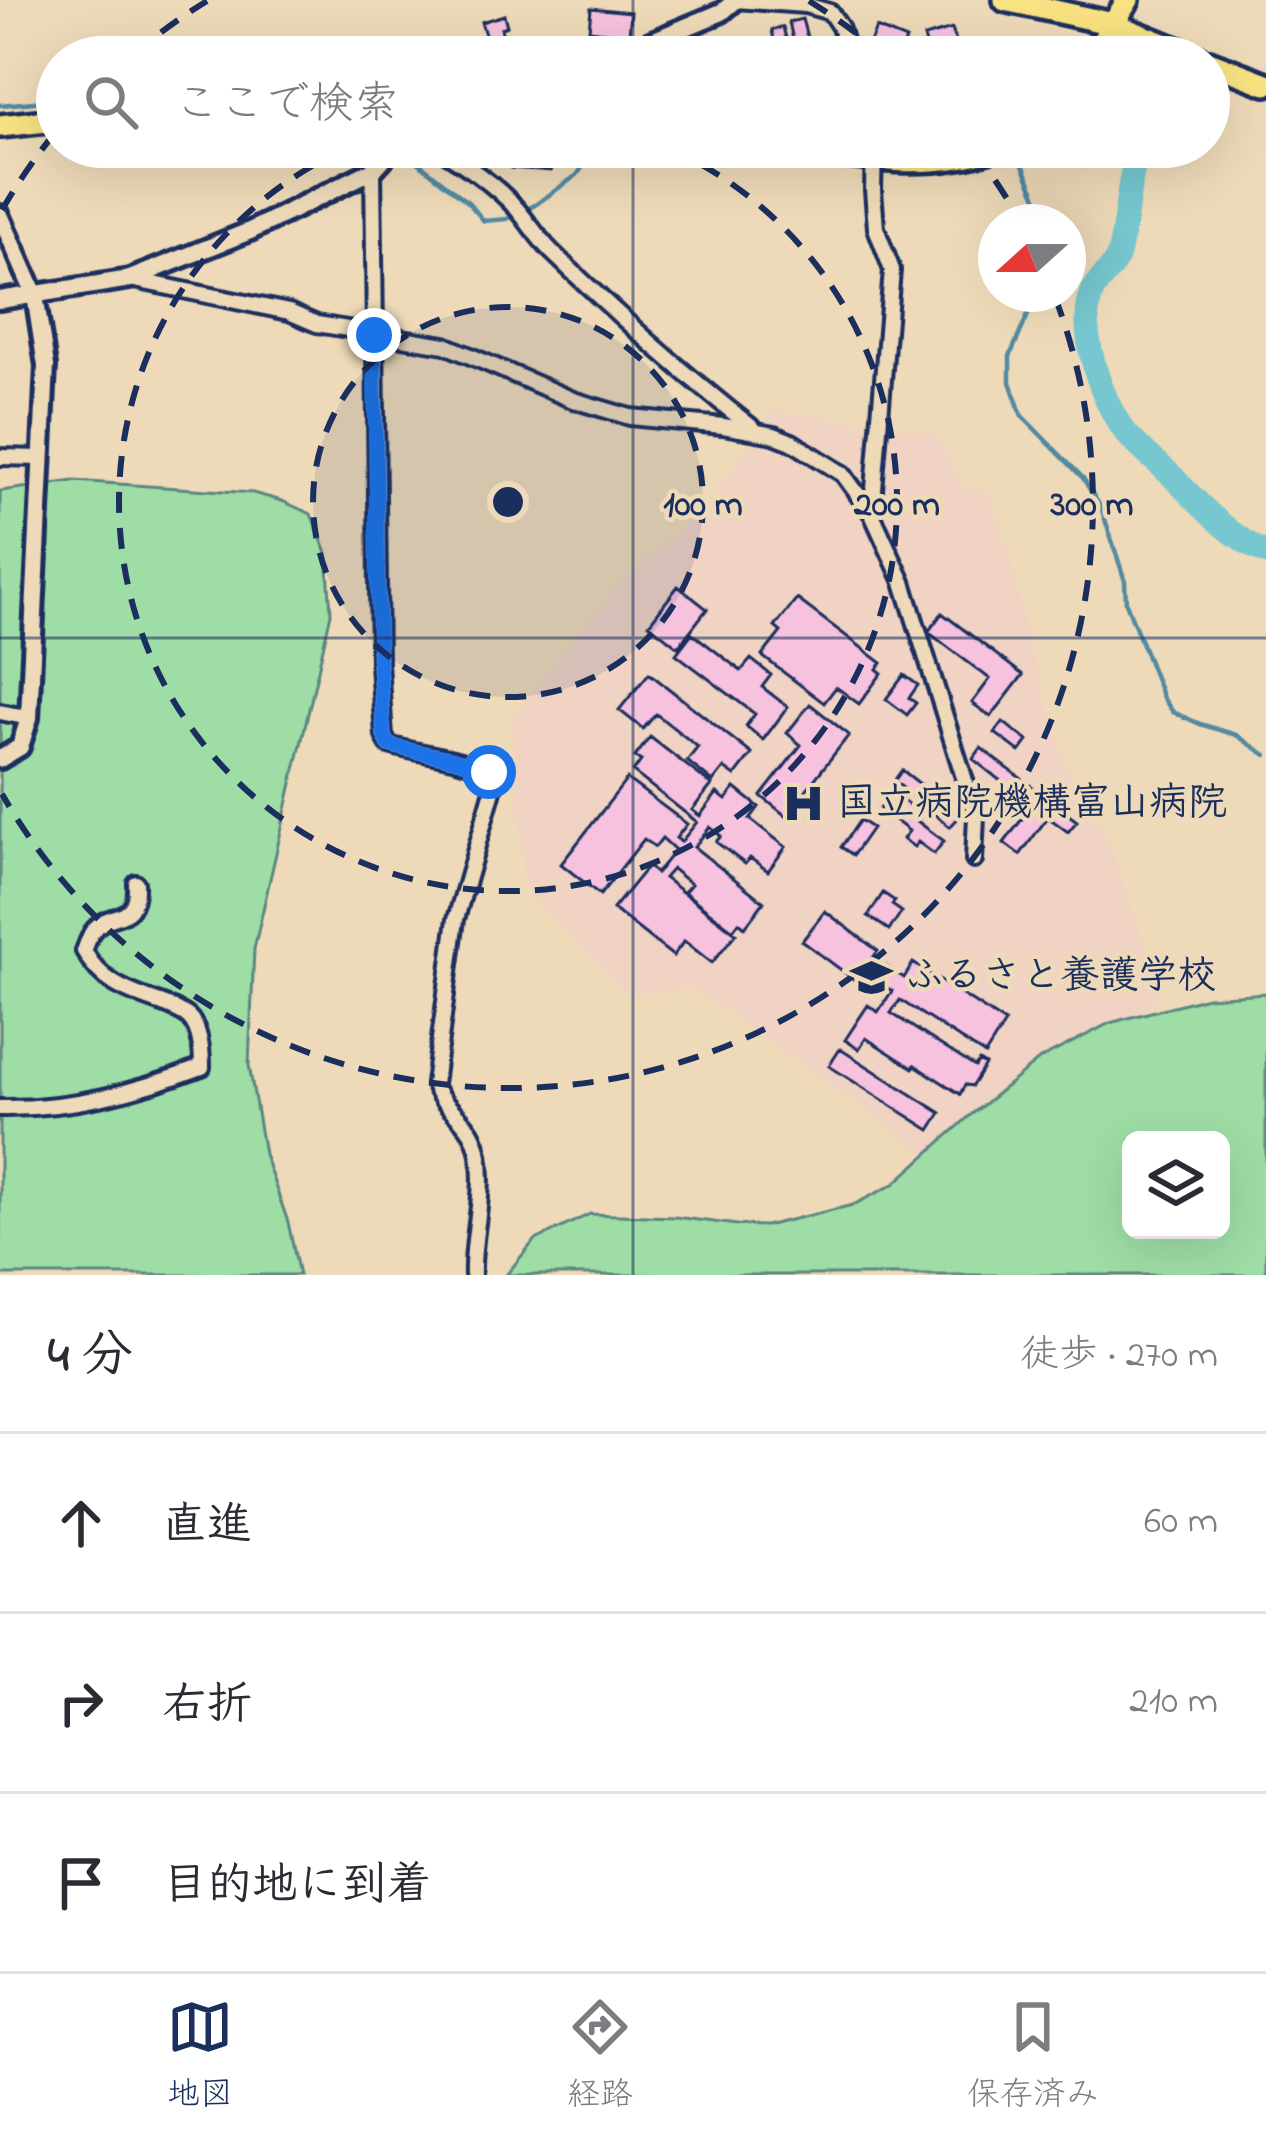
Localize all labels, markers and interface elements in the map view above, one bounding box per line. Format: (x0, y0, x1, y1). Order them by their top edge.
search box (36, 36, 1230, 168)
icon: search (78, 69, 144, 135)
text: ここで検索 (174, 73, 399, 139)
north arrow (978, 204, 1086, 312)
route end (347, 308, 401, 362)
text: 100 m (663, 480, 743, 533)
text: 200 m (853, 480, 940, 533)
text: 300 m (1050, 480, 1134, 533)
centre of rings (487, 481, 529, 523)
route start (462, 745, 516, 799)
place label: 国立病院機構富山病院 (837, 776, 1227, 833)
hospital icon: 国立病院機構富山病院 (780, 781, 826, 827)
place label: ふるさと養護学校 (905, 949, 1216, 1006)
school or university icon: ふるさと養護学校 (848, 954, 894, 1000)
map controls (1122, 1131, 1230, 1239)
button: layers (1122, 1131, 1230, 1239)
text: 4 分 (48, 1320, 133, 1395)
text: 徒歩 · 270 m (1020, 1328, 1218, 1385)
icon: ahead (48, 1490, 114, 1556)
text: 直進 (162, 1494, 252, 1560)
text: 60 m (1144, 1494, 1218, 1551)
icon: right (48, 1670, 114, 1736)
text: 右折 (162, 1674, 252, 1740)
text: 210 m (1129, 1674, 1218, 1731)
icon: arrive (48, 1850, 114, 1916)
text: 目的地に到着 (162, 1854, 432, 1920)
tab: 地図 (167, 1994, 233, 2120)
tab: 経路 (567, 1994, 633, 2120)
tab: 保存済み (967, 1994, 1099, 2120)

